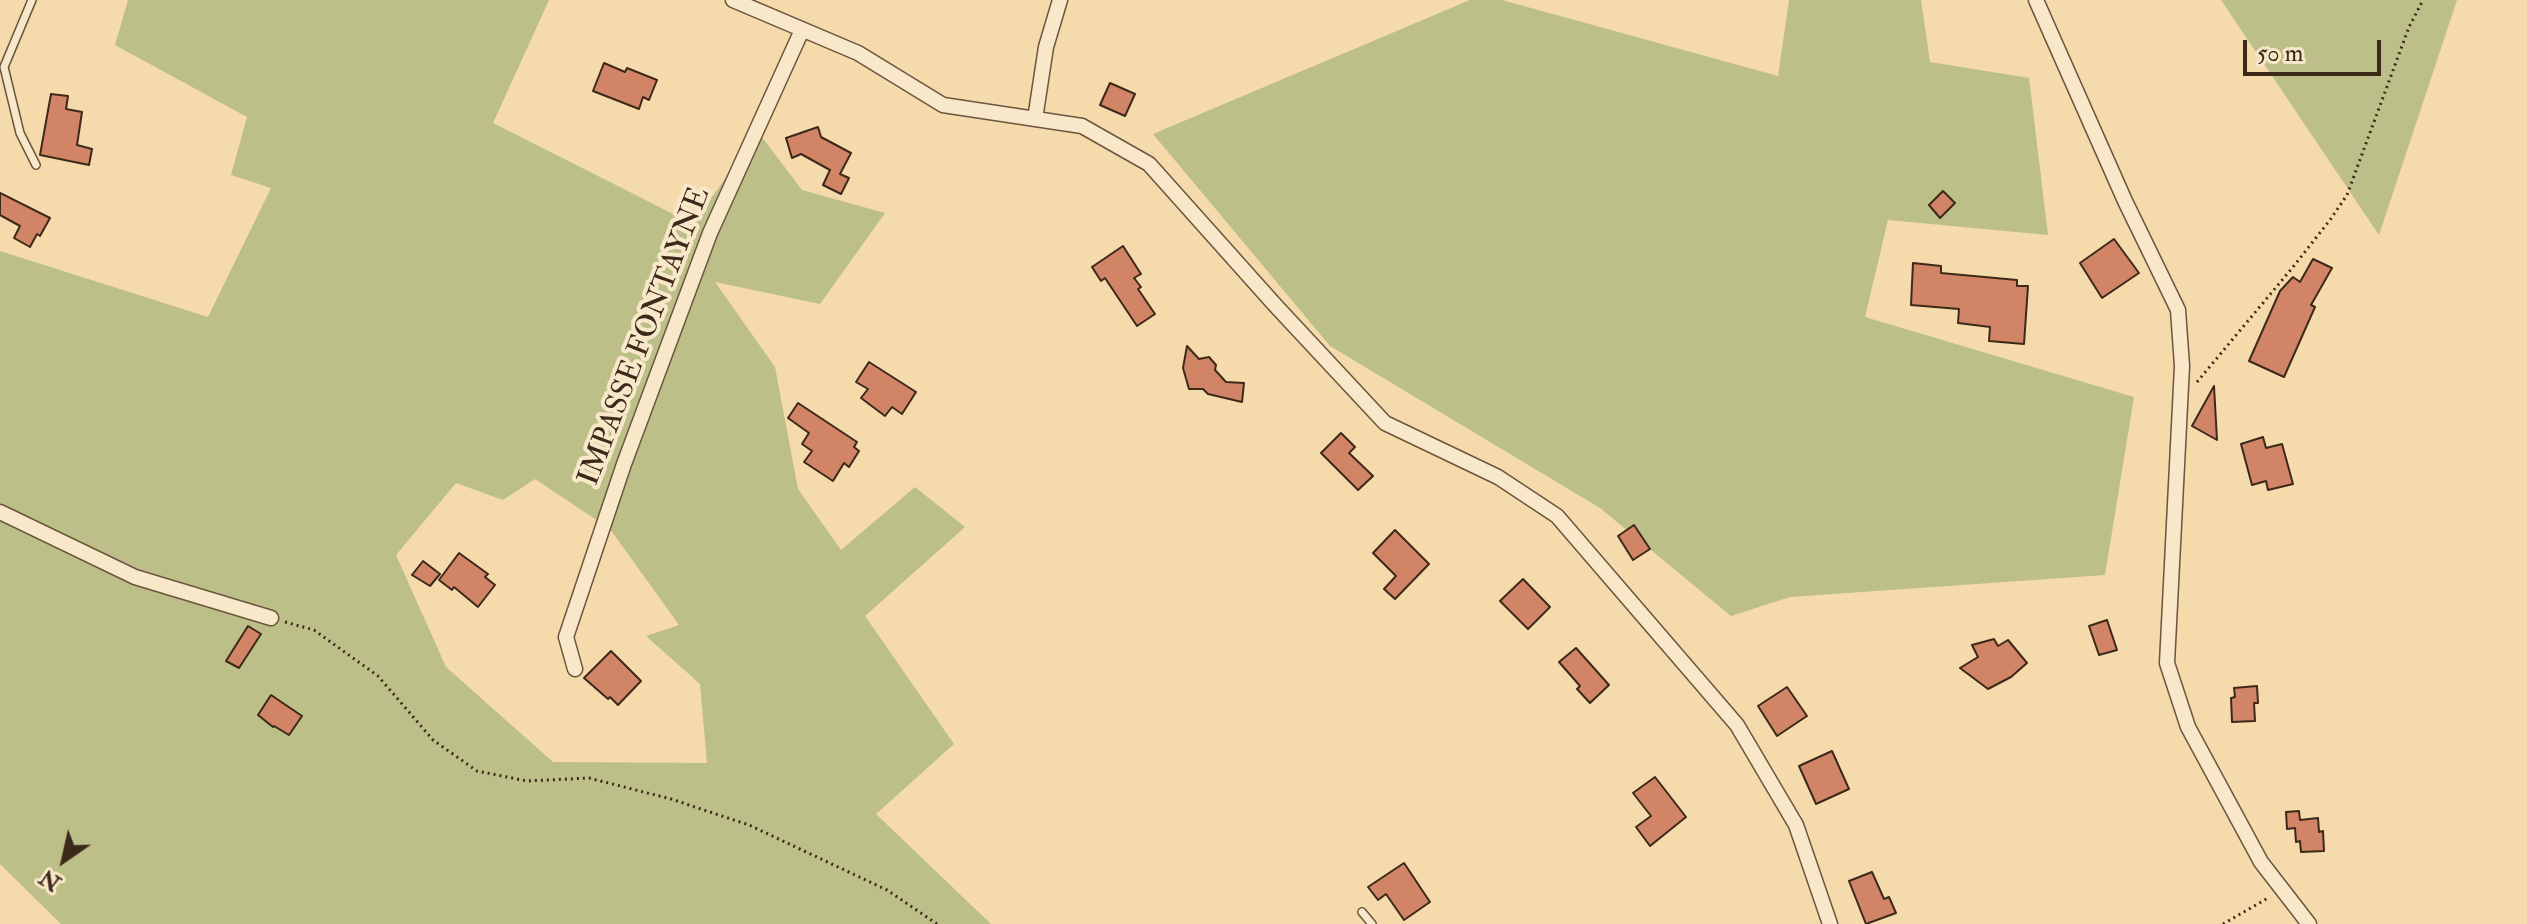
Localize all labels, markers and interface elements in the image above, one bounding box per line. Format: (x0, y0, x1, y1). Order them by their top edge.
scale bar (2247, 24, 2385, 74)
text: 50 m (2257, 38, 2303, 69)
street label: IMPASSE FONTAYNE (572, 183, 720, 491)
north arrow (24, 820, 104, 900)
text: N (35, 863, 67, 897)

